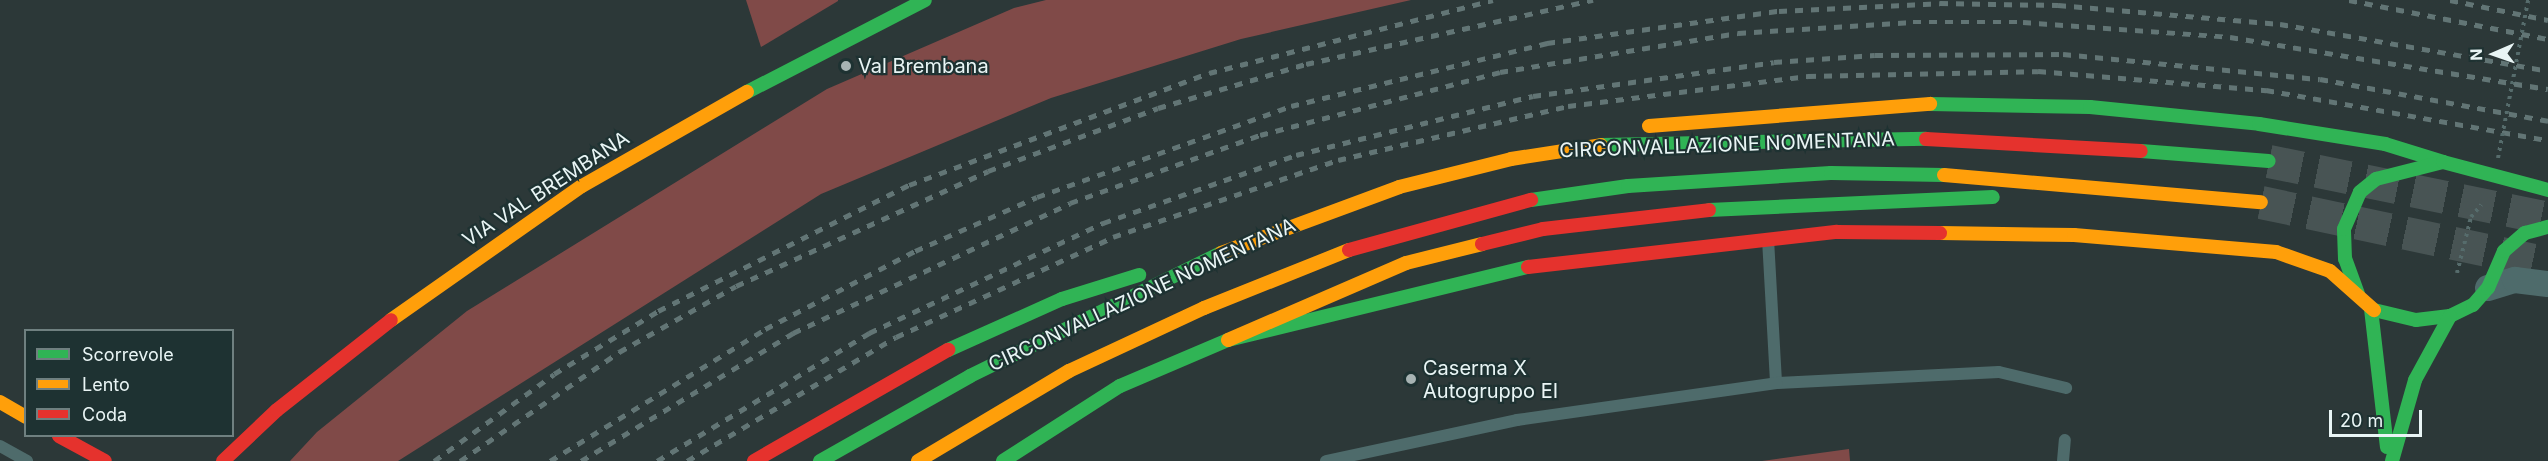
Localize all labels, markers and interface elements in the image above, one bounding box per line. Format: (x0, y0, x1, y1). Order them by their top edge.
north arrow (2464, 24, 2524, 84)
text: N (2466, 48, 2486, 61)
place label: Val Brembana (858, 54, 989, 78)
marker: Val Brembana (839, 59, 853, 73)
street label: VIA VAL BREMBANA (458, 126, 634, 252)
street label: CIRCONVALLAZIONE NOMENTANA (1559, 127, 1895, 163)
street label: CIRCONVALLAZIONE NOMENTANA (985, 213, 1299, 377)
legend (24, 329, 234, 437)
text: Scorrevole (82, 344, 174, 365)
place label: Caserma X Autogruppo EI (1423, 356, 1558, 403)
marker: Caserma X Autogruppo EI (1404, 372, 1418, 386)
text: Lento (82, 374, 130, 395)
scale bar (2332, 398, 2425, 436)
text: Coda (82, 404, 127, 425)
text: 20 m (2340, 410, 2383, 431)

